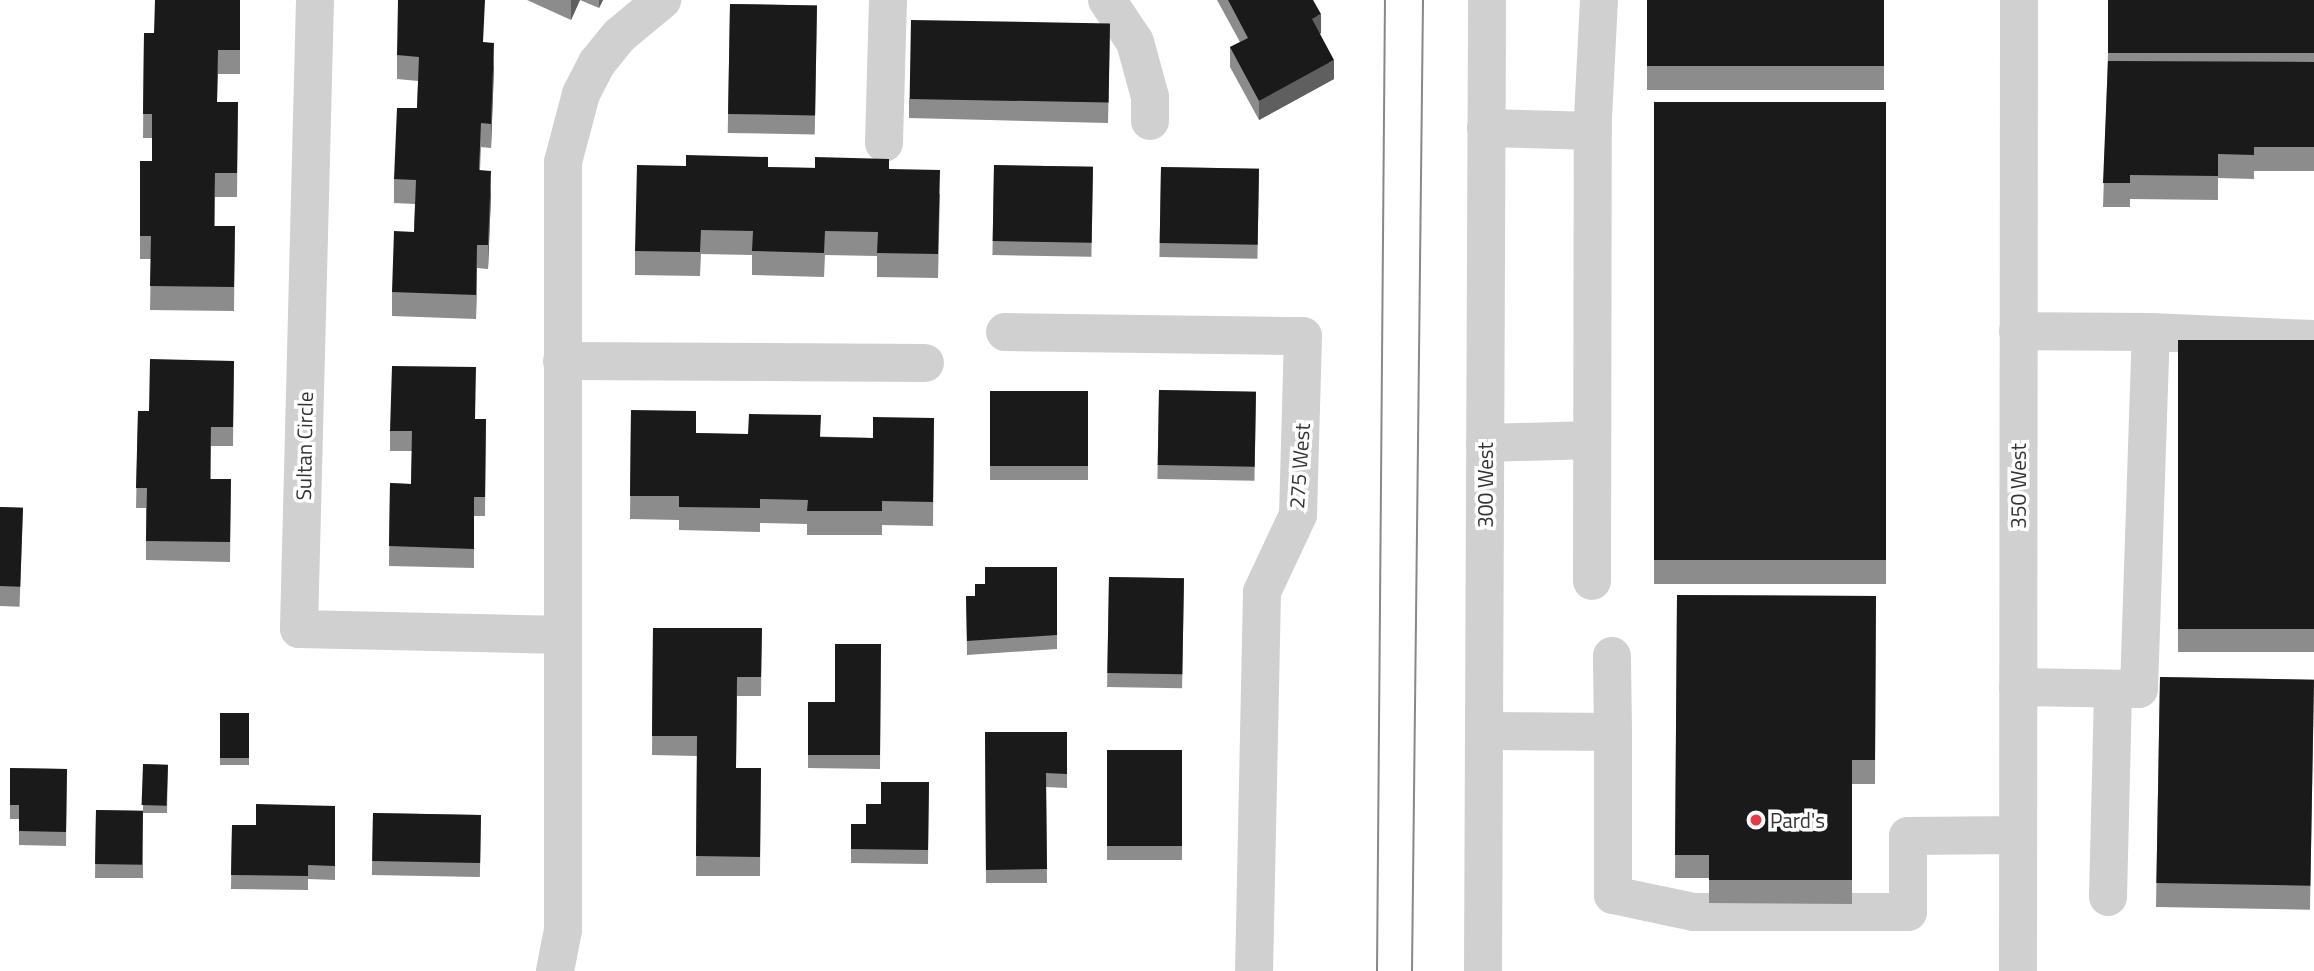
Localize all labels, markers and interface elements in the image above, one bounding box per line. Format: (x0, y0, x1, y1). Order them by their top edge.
street label: Sultan Circle (290, 391, 318, 501)
street label: 275 West (1283, 422, 1315, 510)
street label: 300 West (1472, 442, 1498, 528)
street label: 350 West (2005, 443, 2031, 529)
place label: Pard's (1770, 807, 1825, 833)
marker: Pard's (1748, 812, 1764, 828)

